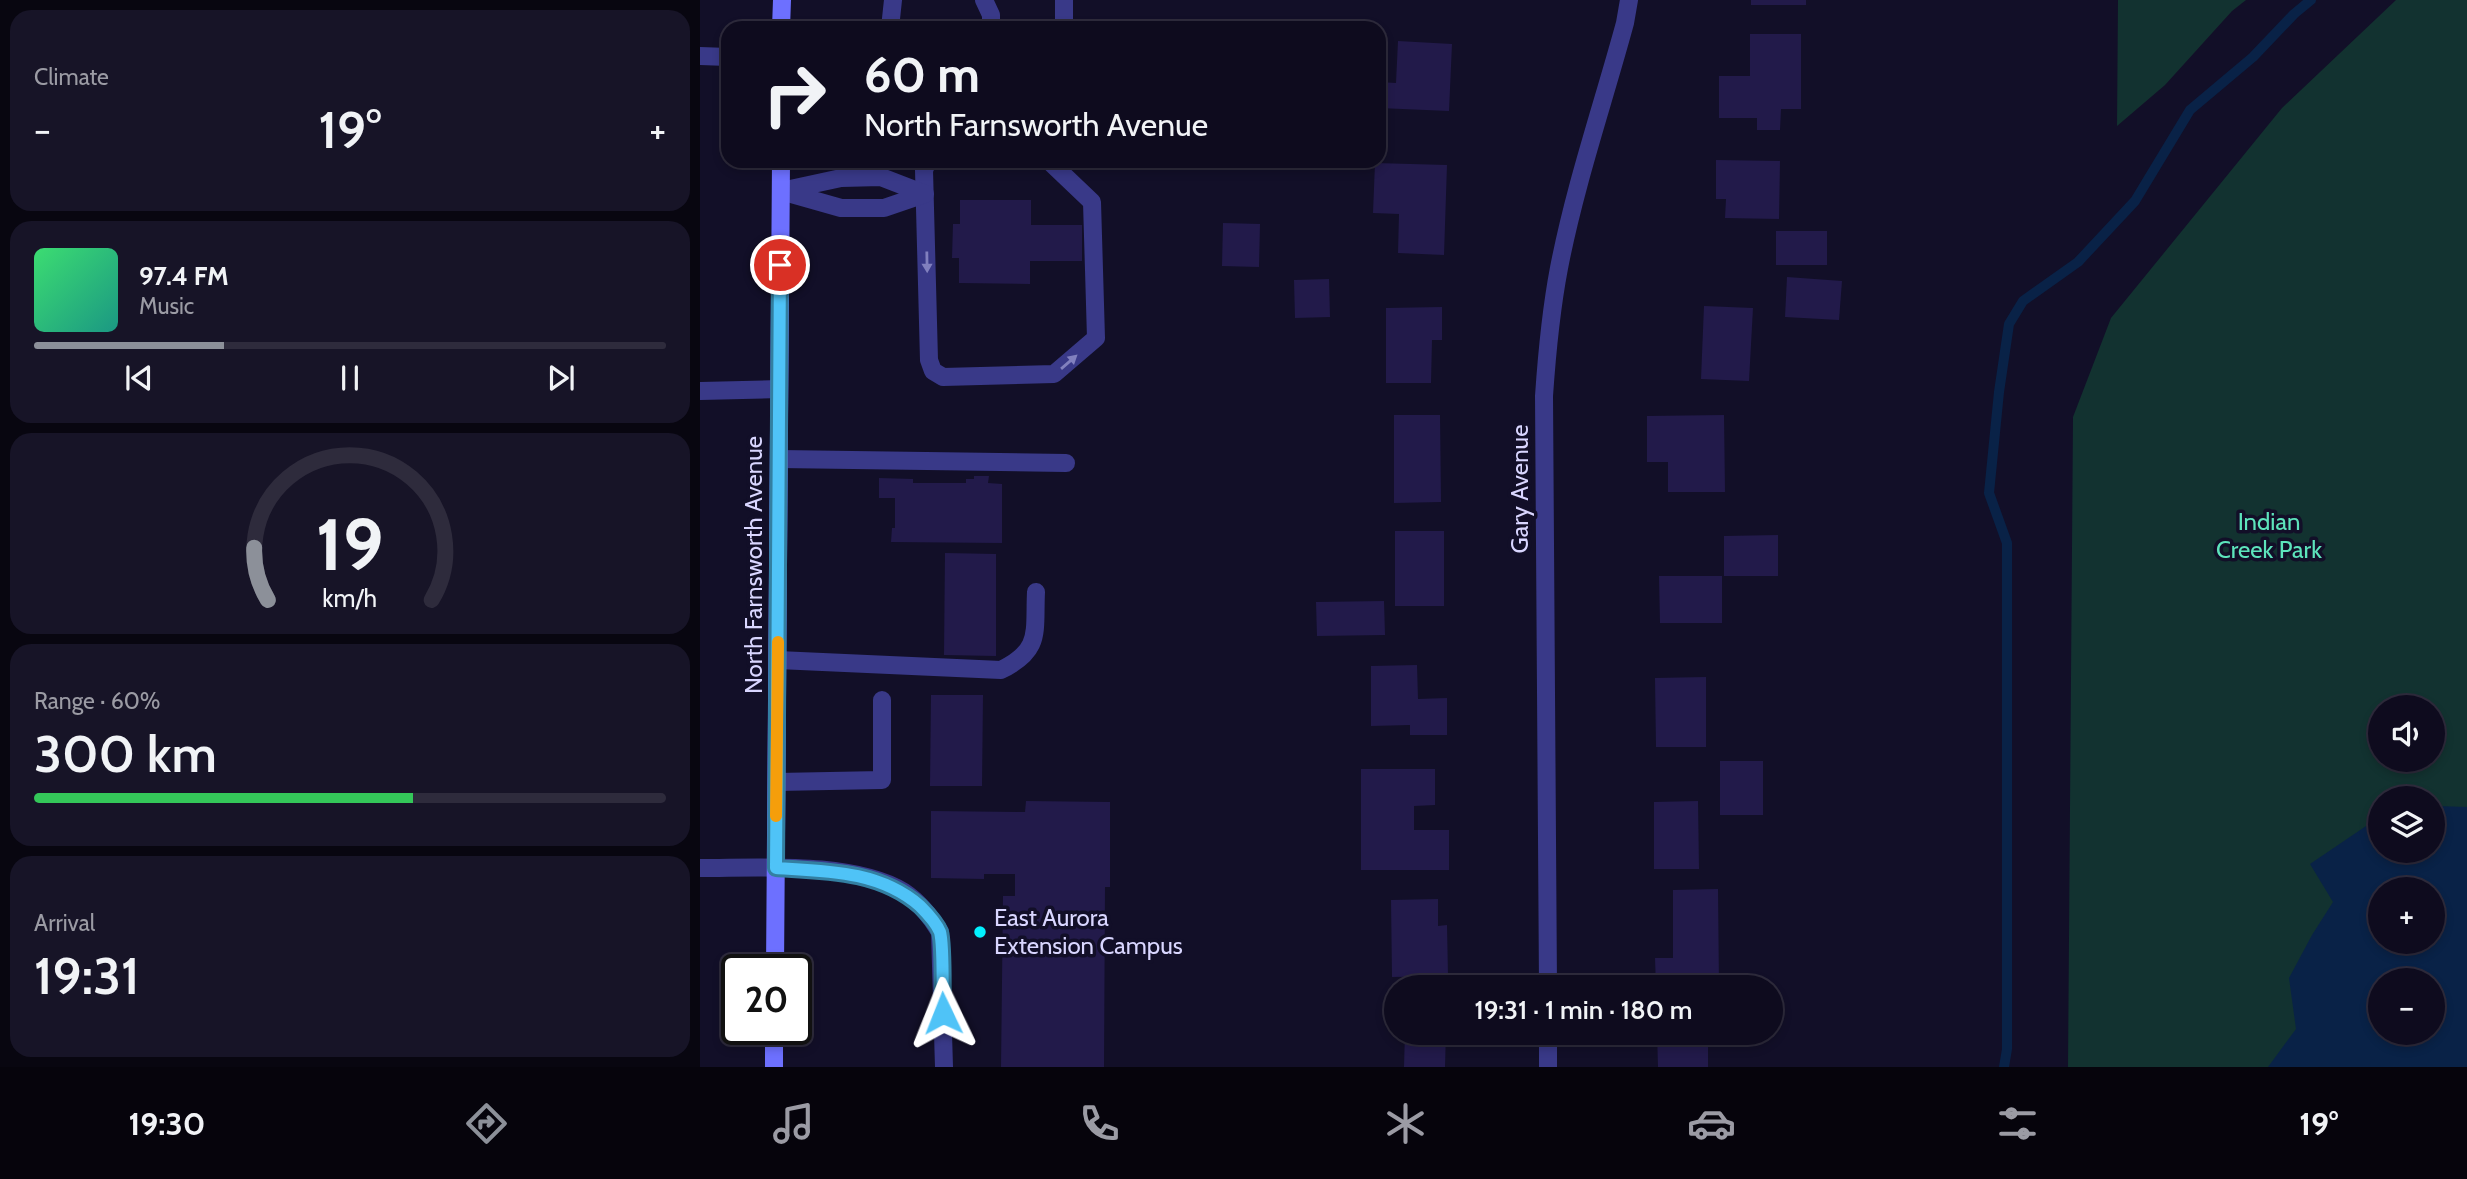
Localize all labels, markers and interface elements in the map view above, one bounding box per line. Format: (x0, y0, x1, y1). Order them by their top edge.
text: 60 m (864, 45, 980, 104)
icon: right (749, 49, 840, 140)
text: Climate (34, 63, 109, 91)
text: 19° (319, 98, 381, 161)
text: North Farnsworth Avenue (864, 105, 1208, 144)
text: − (34, 106, 51, 153)
text: + (649, 106, 666, 153)
pin (750, 235, 810, 295)
icon: arrive (761, 246, 799, 284)
one-way arrow (921, 251, 932, 273)
text: 97.4 FM (139, 260, 229, 292)
text: Music (139, 292, 194, 320)
one-way arrow (1060, 355, 1077, 370)
icon: previous (120, 359, 158, 397)
icon: pause (331, 359, 369, 397)
icon: next (542, 359, 580, 397)
street label: Gary Avenue (1505, 425, 1534, 553)
street label: North Farnsworth Avenue (739, 436, 768, 694)
text: 19 (316, 500, 384, 588)
park label: Indian Creek Park (2216, 507, 2322, 564)
text: km/h (323, 582, 377, 612)
text: Range · 60% (34, 687, 161, 715)
map controls (2368, 695, 2445, 1045)
button: sound (2368, 695, 2445, 772)
text: 300 km (34, 722, 217, 785)
button: layers (2368, 786, 2445, 863)
button: + (2368, 877, 2445, 954)
place label: East Aurora Extension Campus (994, 903, 1183, 960)
text: Arrival (34, 909, 95, 937)
marker: East Aurora Extension Campus (972, 924, 988, 940)
text: 19:31 (34, 944, 139, 1007)
speed limit sign: 20 (721, 954, 812, 1045)
button: − (2368, 968, 2445, 1045)
position arrow (906, 976, 980, 1050)
text: 19:31 · 1 min · 180 m (1474, 994, 1693, 1026)
icon: directions (462, 1099, 511, 1148)
icon: music (769, 1099, 818, 1148)
icon: phone (1075, 1099, 1124, 1148)
icon: climate (1381, 1099, 1430, 1148)
icon: car (1687, 1099, 1736, 1148)
icon: filters (1993, 1099, 2042, 1148)
text: 19:30 (129, 1104, 205, 1143)
text: 19° (2299, 1104, 2338, 1143)

